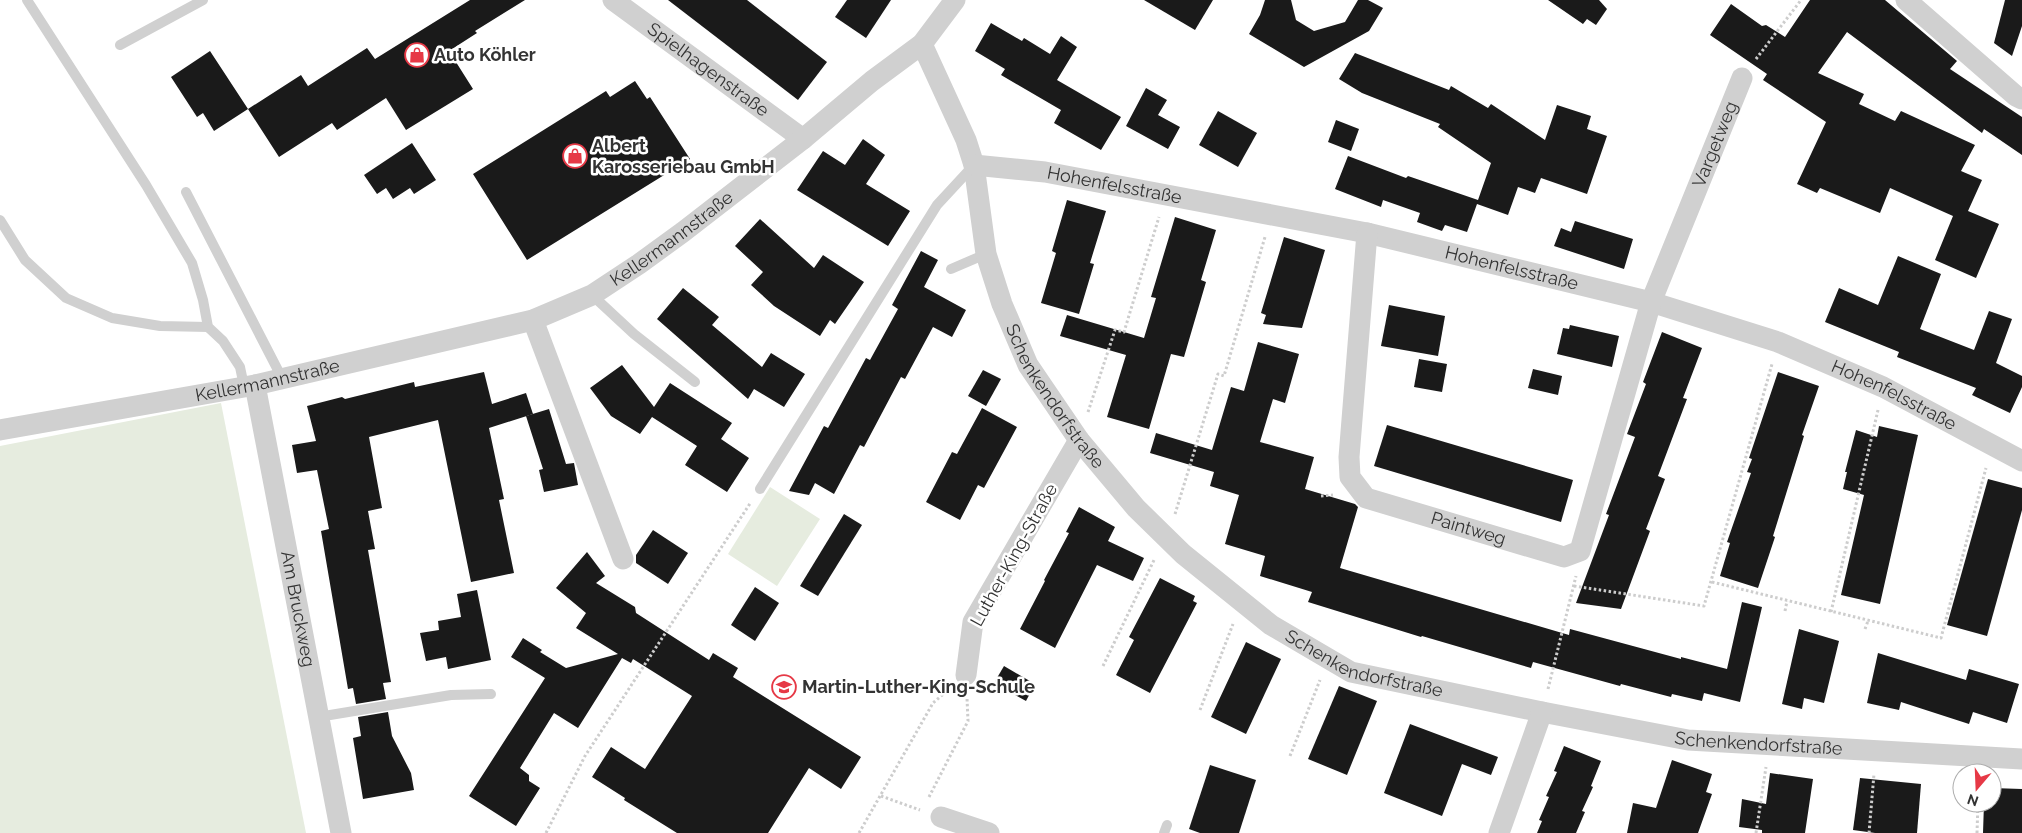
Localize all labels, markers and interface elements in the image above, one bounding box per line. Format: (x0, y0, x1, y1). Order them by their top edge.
street label: Spielhagenstraße (644, 18, 774, 121)
shop icon: Auto Köhler (404, 42, 430, 68)
place label: Auto Köhler (434, 44, 536, 65)
street label: Vargetweg (1688, 98, 1741, 190)
place label: Albert Karosseriebau GmbH (592, 135, 775, 177)
shop icon: Albert Karosseriebau GmbH (562, 143, 588, 169)
street label: Hohenfelsstraße (1045, 162, 1184, 208)
street label: Kellermannstraße (606, 186, 737, 290)
street label: Hohenfelsstraße (1443, 241, 1581, 294)
street label: Schenkendorfstraße (1002, 321, 1109, 473)
street label: Kellermannstraße (194, 354, 342, 405)
street label: Hohenfelsstraße (1829, 355, 1961, 434)
street label: Luther-King-Straße (966, 480, 1062, 630)
street label: Paintweg (1429, 507, 1509, 549)
street label: Am Bruckweg (277, 549, 320, 669)
street label: Schenkendorfstraße (1282, 625, 1445, 701)
school or university icon: Martin-Luther-King-Schule (771, 674, 797, 700)
place label: Martin-Luther-King-Schule (802, 676, 1035, 697)
street label: Schenkendorfstraße (1673, 727, 1844, 759)
north arrow (1952, 763, 2002, 813)
text: N (1965, 791, 1980, 810)

